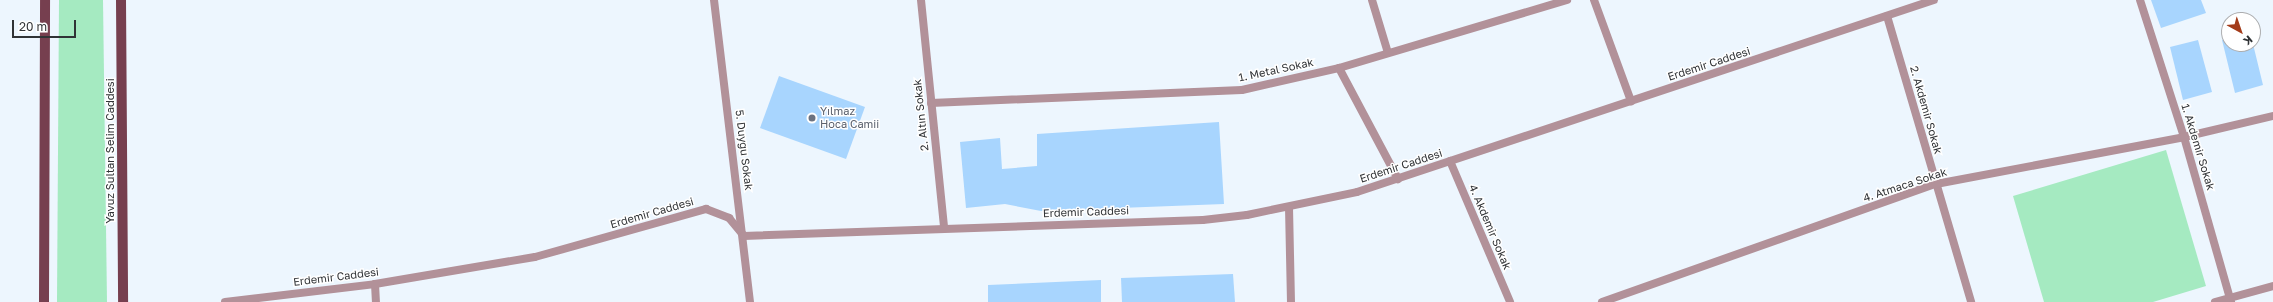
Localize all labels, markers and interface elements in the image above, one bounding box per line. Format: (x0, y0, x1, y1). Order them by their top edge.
scale bar (14, 12, 78, 38)
north arrow (2221, 12, 2261, 52)
text: 20 m (19, 19, 47, 34)
text: K (2241, 33, 2256, 48)
street label: Erdemir Caddesi (1666, 44, 1752, 84)
street label: 1. Metal Sokak (1237, 56, 1315, 84)
street label: 2. Akdemir Sokak (1907, 65, 1945, 155)
street label: Yavuz Sultan Selim Caddesi (103, 78, 117, 224)
street label: 2. Altın Sokak (911, 79, 931, 151)
street label: 1. Akdemir Sokak (2179, 102, 2217, 192)
place label: Yılmaz Hoca Camii (820, 105, 879, 131)
street label: 5. Duygu Sokak (733, 109, 755, 191)
marker: Yılmaz Hoca Camii (807, 113, 817, 123)
street label: Erdemir Caddesi (1358, 146, 1444, 186)
street label: 4. Atmaca Sokak (1862, 165, 1948, 205)
street label: 4. Akdemir Sokak (1466, 182, 1514, 272)
street label: Erdemir Caddesi (609, 195, 695, 231)
street label: Erdemir Caddesi (1043, 204, 1129, 220)
street label: Erdemir Caddesi (292, 265, 380, 289)

